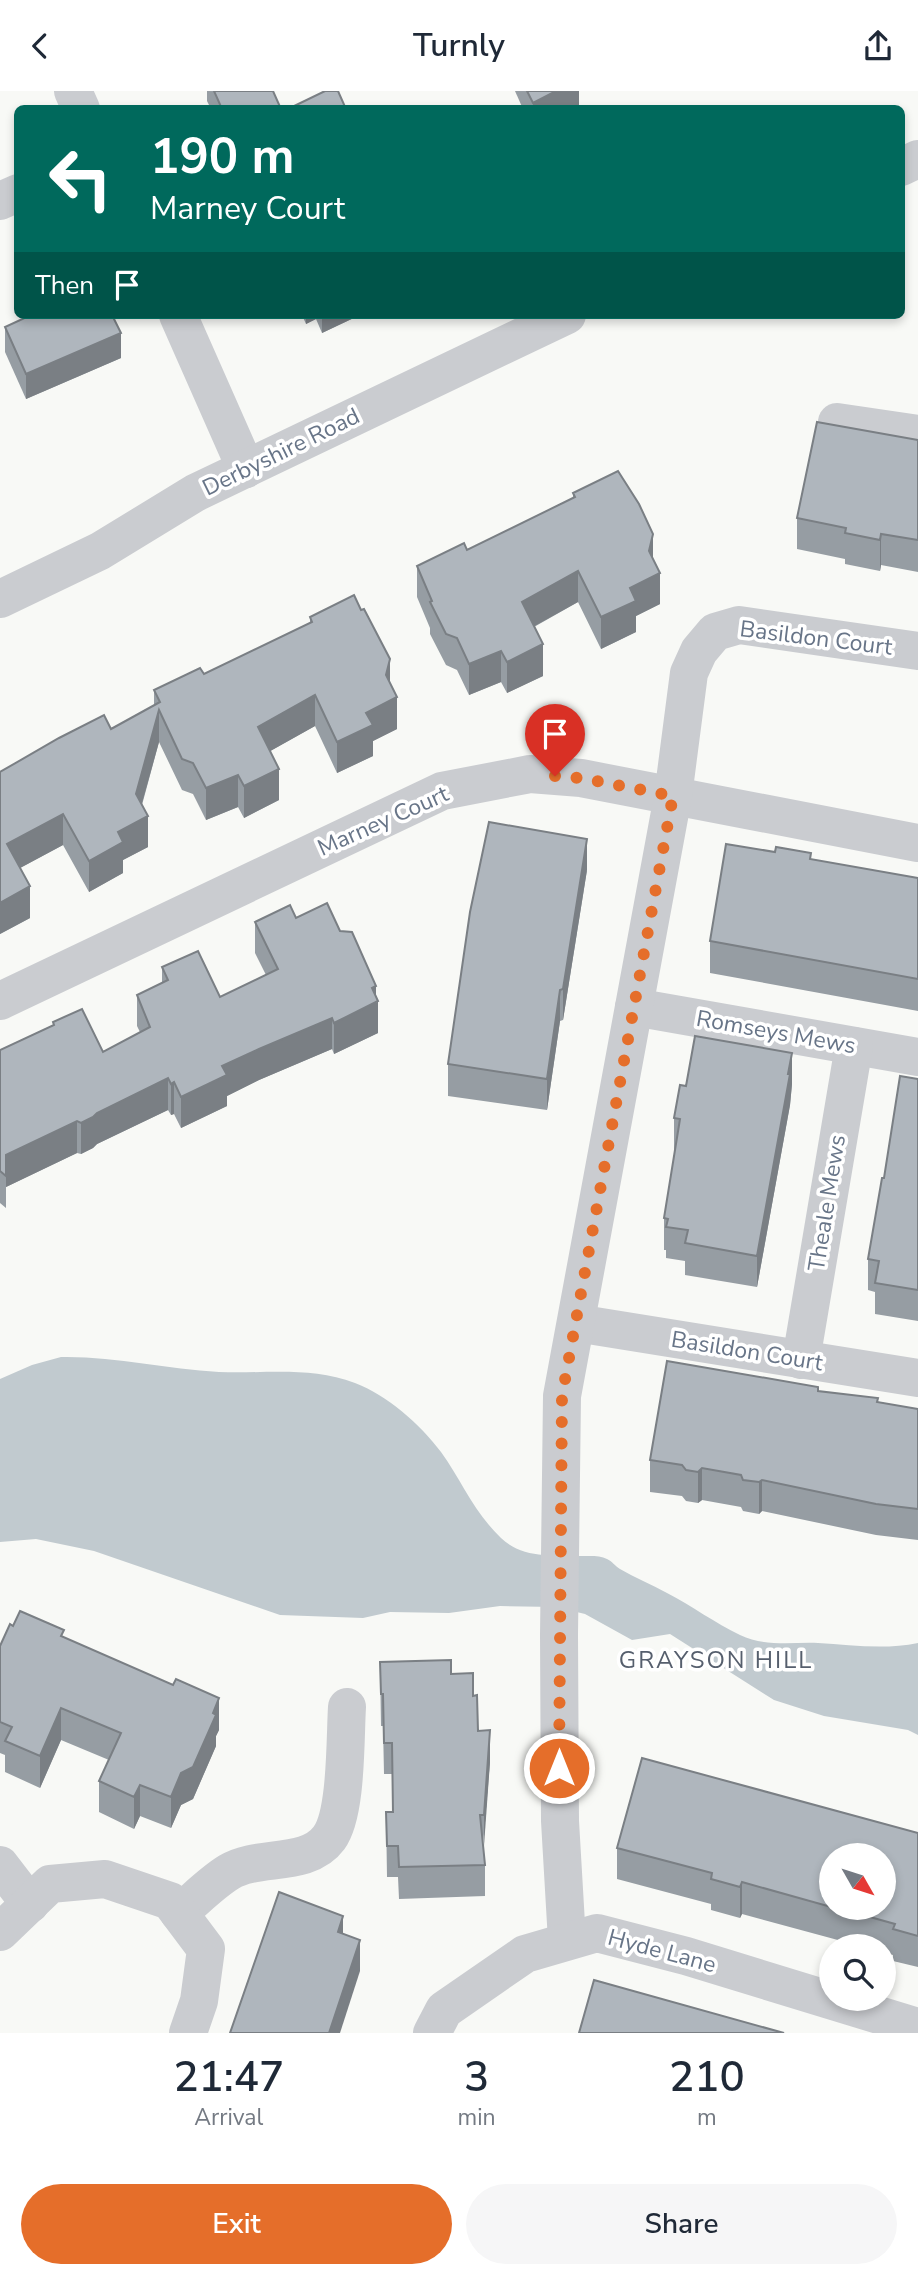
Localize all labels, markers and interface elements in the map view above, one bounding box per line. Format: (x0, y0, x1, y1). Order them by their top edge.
text: Turnly (413, 24, 505, 67)
icon: back (21, 27, 59, 65)
icon: share (859, 27, 897, 65)
text: 190 m (150, 123, 294, 190)
icon: left (35, 133, 126, 224)
text: Marney Court (150, 187, 345, 230)
icon: arrive (108, 266, 146, 304)
text: Then (35, 268, 94, 303)
street label: Derbyshire Road (197, 400, 365, 504)
street label: Basildon Court (738, 613, 895, 663)
pin (525, 704, 585, 776)
icon: arrive (536, 715, 574, 753)
street label: Marney Court (313, 778, 454, 864)
street label: Romseys Mews (694, 1003, 858, 1061)
street label: Theale Mews (801, 1132, 853, 1274)
street label: Basildon Court (669, 1324, 826, 1378)
district label: GRAYSON HILL (619, 1644, 813, 1676)
position arrow (522, 1731, 596, 1805)
north arrow (819, 1843, 896, 1920)
map controls (819, 1843, 896, 2011)
street label: Hyde Lane (605, 1922, 719, 1980)
button: search (819, 1934, 896, 2011)
text: 21:47 (173, 2049, 284, 2106)
text: 3 (464, 2049, 489, 2106)
text: 210 (669, 2049, 745, 2106)
text: Arrival (194, 2102, 263, 2133)
text: min (458, 2102, 496, 2133)
text: m (697, 2102, 717, 2133)
button: Exit (21, 2184, 452, 2264)
button: Share (466, 2184, 897, 2264)

